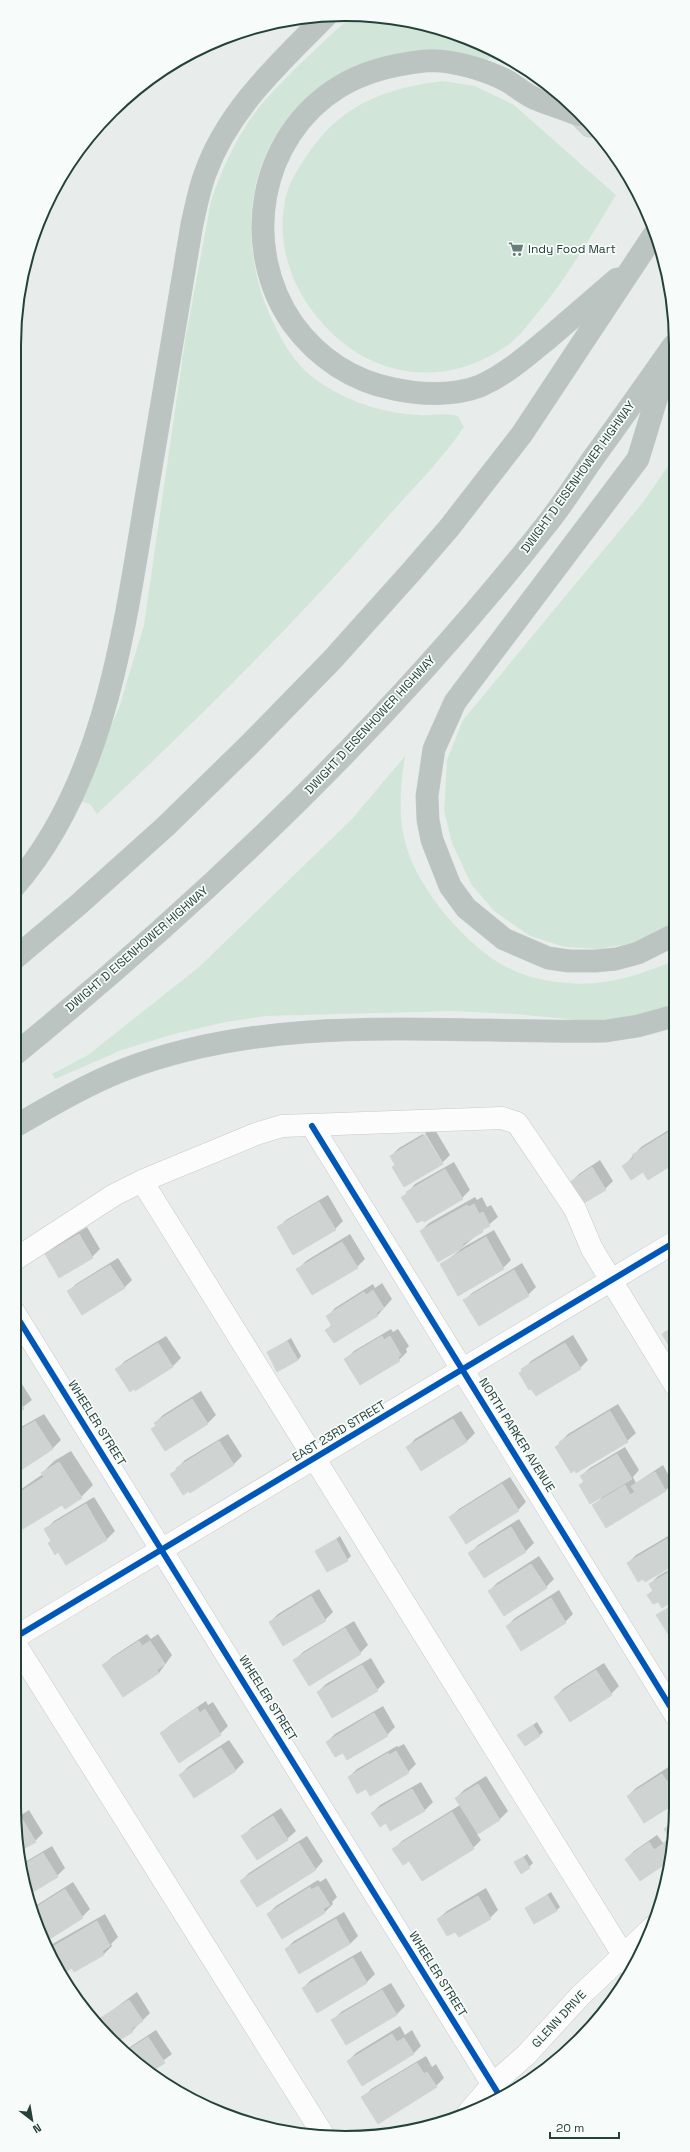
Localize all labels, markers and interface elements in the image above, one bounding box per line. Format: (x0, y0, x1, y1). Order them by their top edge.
supermarket icon: Indy Food Mart (507, 240, 525, 258)
place label: Indy Food Mart (528, 241, 616, 257)
street label: DWIGHT D EISENHOWER HIGHWAY (517, 397, 639, 556)
street label: DWIGHT D EISENHOWER HIGHWAY (301, 652, 439, 798)
street label: DWIGHT D EISENHOWER HIGHWAY (62, 882, 212, 1015)
street label: NORTH PARKER AVENUE (475, 1375, 559, 1495)
street label: WHEELER STREET (64, 1377, 130, 1469)
street label: EAST 23RD STREET (289, 1397, 389, 1465)
street label: WHEELER STREET (235, 1652, 301, 1744)
street label: WHEELER STREET (405, 1928, 471, 2020)
street label: GLENN DRIVE (528, 1987, 590, 2051)
north arrow (12, 2100, 52, 2140)
scale bar (550, 2114, 619, 2140)
text: 20 m (556, 2120, 584, 2136)
text: N (30, 2121, 44, 2136)

